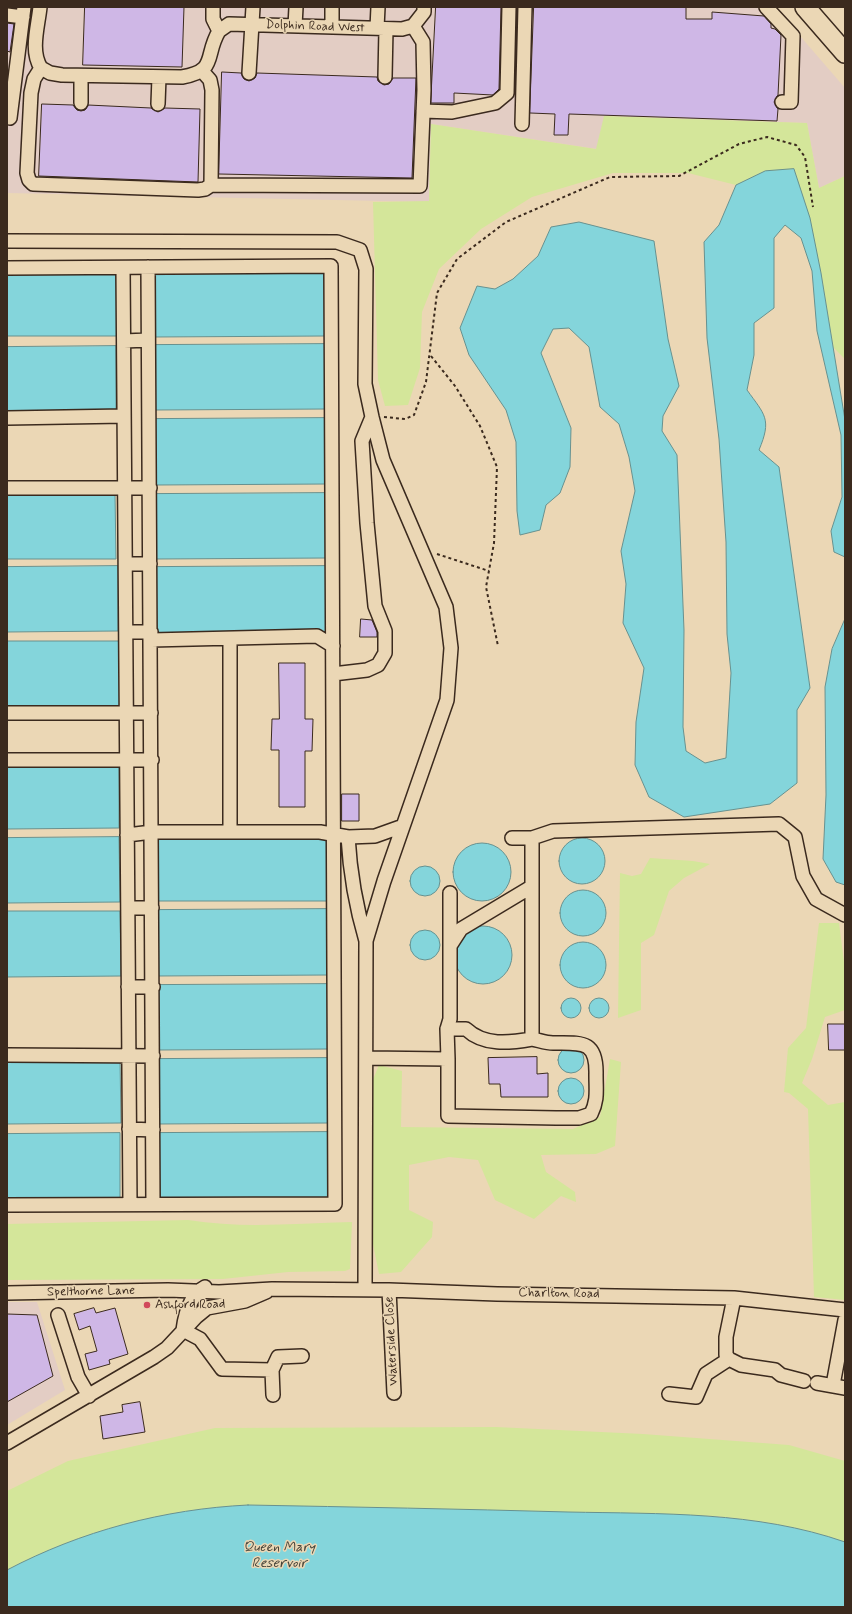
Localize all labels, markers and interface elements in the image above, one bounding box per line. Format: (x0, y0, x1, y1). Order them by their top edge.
street label: Dolphin Road West (265, 17, 365, 37)
street label: Spelthorne Lane (47, 1283, 135, 1301)
street label: Charlton Road (518, 1285, 600, 1303)
street label: Waterside Close (382, 1296, 402, 1386)
place label: Ashford Road (155, 1297, 225, 1313)
marker: Ashford Road (142, 1300, 152, 1310)
water label: Queen Mary Reservoir (243, 1540, 315, 1572)

